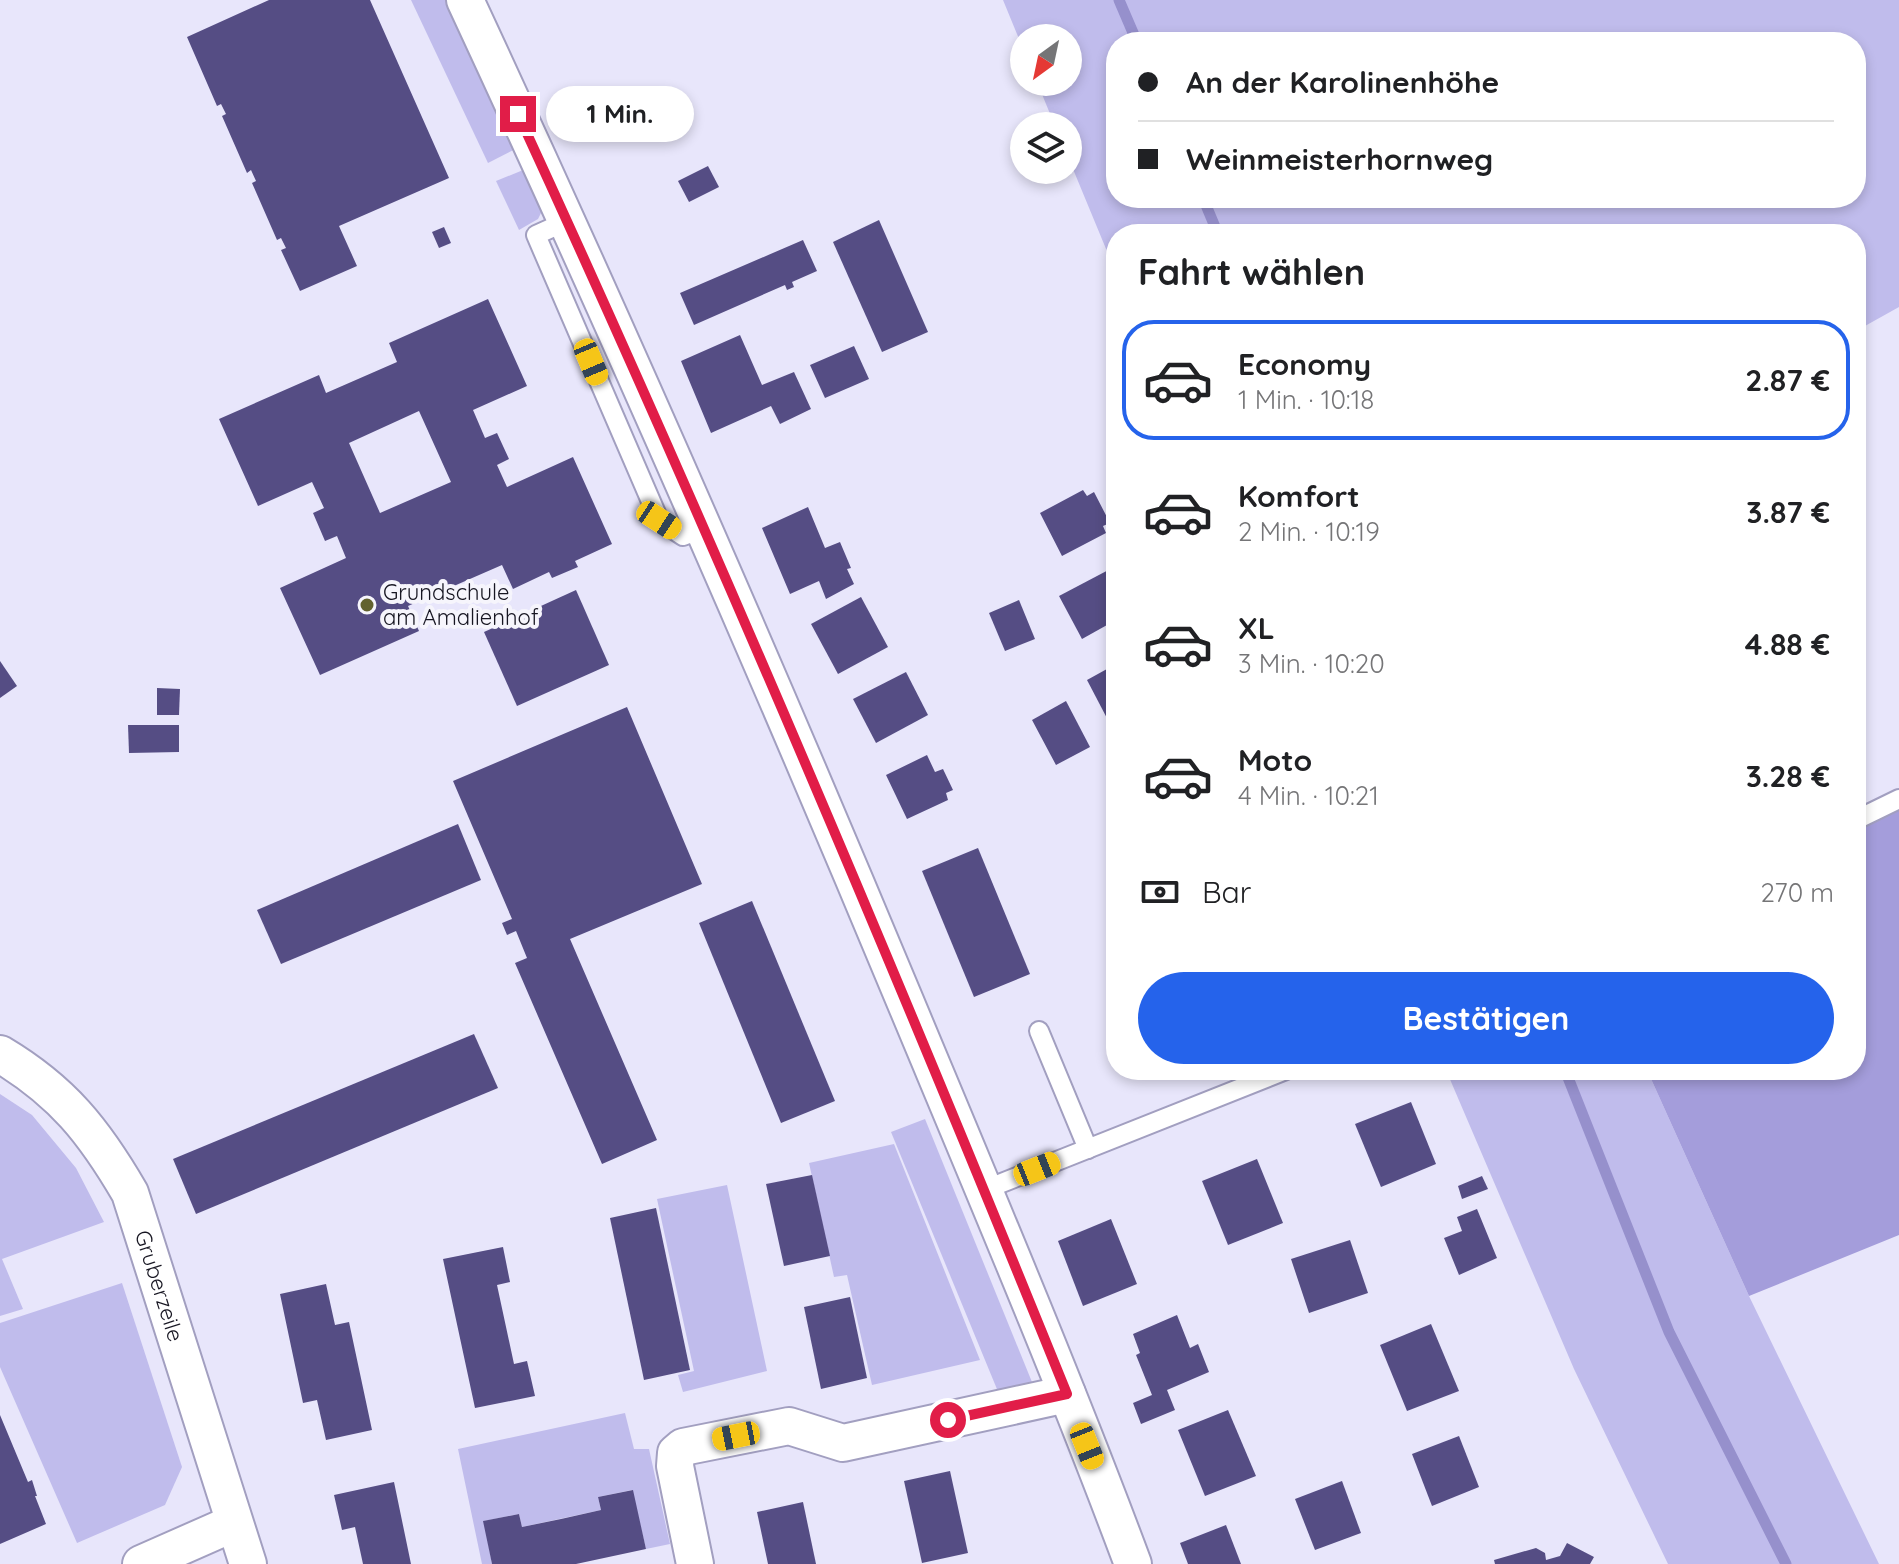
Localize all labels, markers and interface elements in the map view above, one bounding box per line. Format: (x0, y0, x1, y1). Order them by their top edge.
north arrow (1010, 24, 1082, 96)
map controls (1010, 24, 1082, 184)
text: An der Karolinenhöhe (1186, 63, 1499, 101)
callout: 1 Min. (546, 86, 694, 142)
route end (500, 96, 536, 132)
text: 1 Min. (587, 97, 653, 130)
button: layers (1010, 112, 1082, 184)
text: Weinmeisterhornweg (1186, 140, 1493, 178)
text: Fahrt wählen (1138, 249, 1365, 294)
car (571, 335, 611, 389)
icon: car (1142, 344, 1214, 416)
text: Economy (1238, 345, 1371, 383)
text: 2.87 € (1745, 361, 1830, 399)
text: 1 Min. · 10:18 (1238, 383, 1374, 416)
icon: car (1142, 476, 1214, 548)
text: Komfort (1238, 477, 1360, 515)
text: 3.87 € (1746, 493, 1830, 531)
car (632, 497, 686, 543)
text: 2 Min. · 10:19 (1238, 515, 1380, 548)
place label: Grundschule am Amalienhof (383, 578, 539, 631)
marker: Grundschule am Amalienhof (358, 596, 376, 614)
icon: car (1142, 608, 1214, 680)
text: XL (1238, 609, 1275, 647)
text: 4.88 € (1745, 625, 1830, 663)
text: 3 Min. · 10:20 (1238, 647, 1385, 680)
icon: car (1142, 740, 1214, 812)
text: Moto (1238, 741, 1312, 779)
text: 3.28 € (1746, 757, 1830, 795)
text: 4 Min. · 10:21 (1238, 779, 1379, 812)
icon: cash (1138, 870, 1182, 914)
text: Bar (1202, 873, 1251, 911)
text: 270 m (1760, 876, 1834, 909)
button: Bestätigen (1138, 972, 1834, 1064)
car (1010, 1149, 1064, 1189)
street label: Gruberzeile (129, 1226, 190, 1345)
route start (930, 1402, 966, 1438)
car (1067, 1419, 1107, 1473)
car (710, 1420, 762, 1452)

